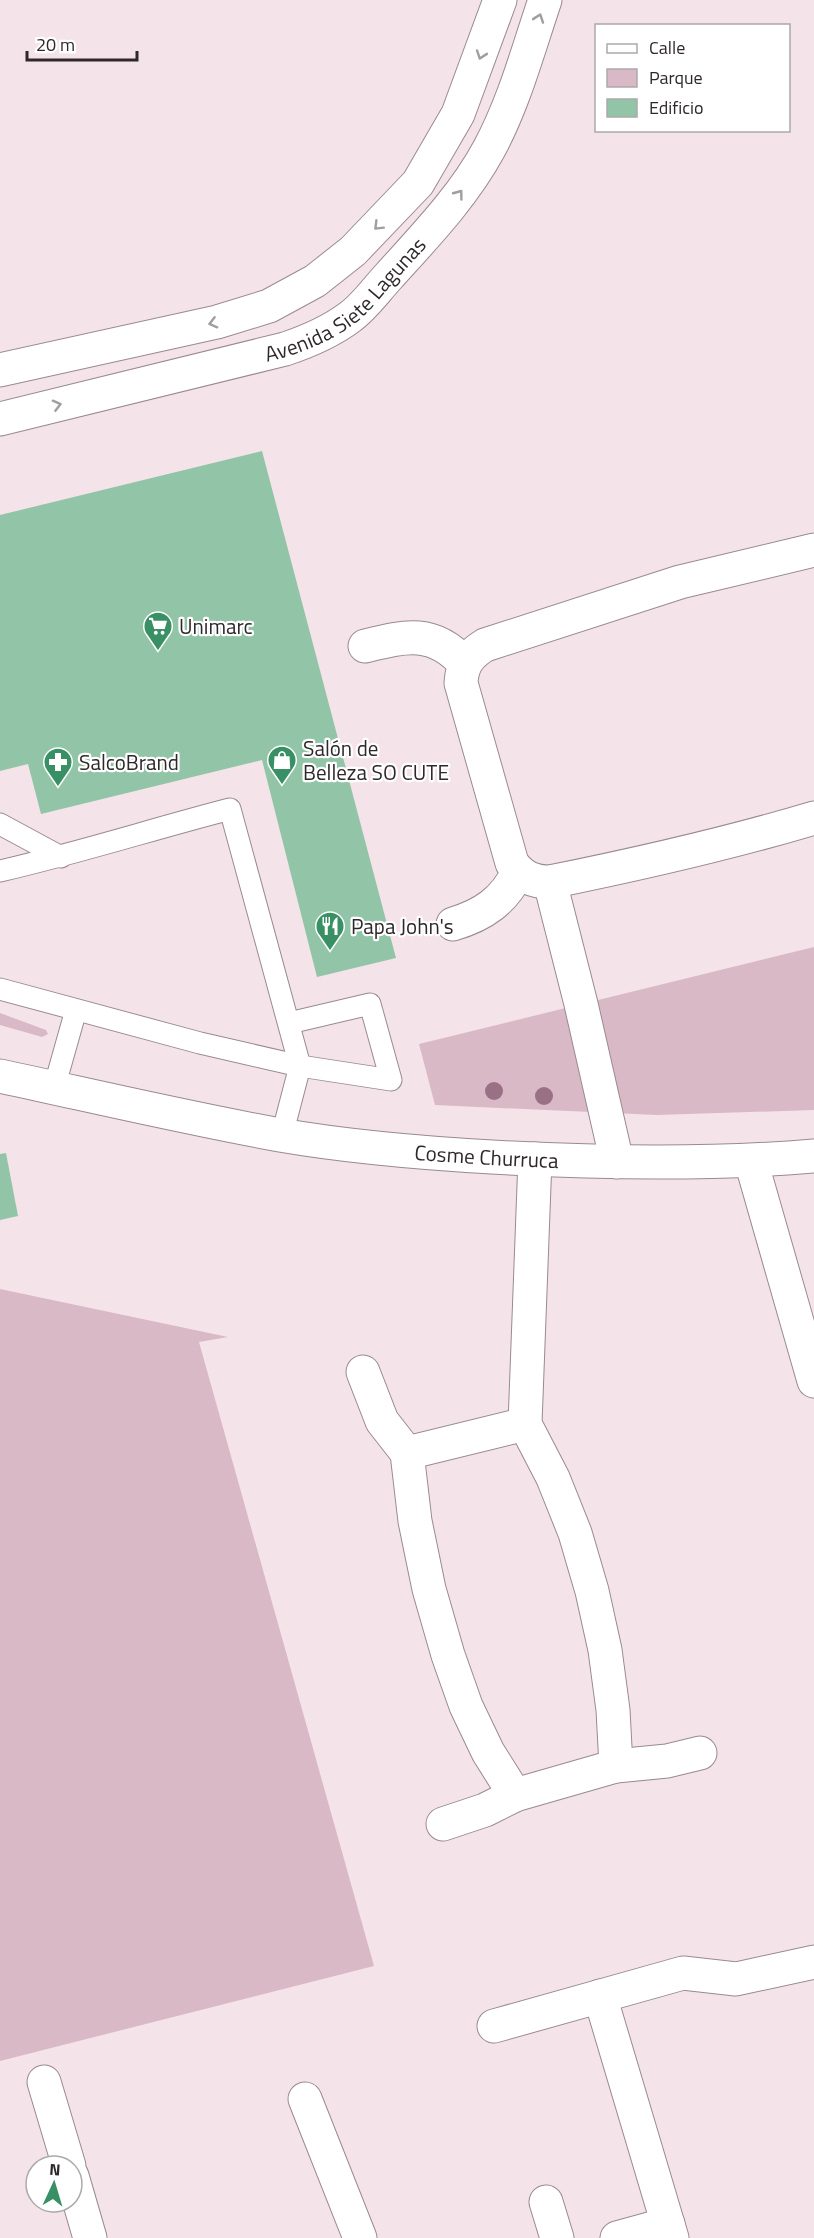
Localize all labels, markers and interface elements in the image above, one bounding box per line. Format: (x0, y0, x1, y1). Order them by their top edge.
one-way arrow (532, 13, 544, 24)
scale bar (27, 24, 136, 62)
legend (595, 24, 790, 132)
text: 20 m (36, 31, 75, 58)
text: Calle (649, 34, 685, 61)
one-way arrow (475, 49, 488, 60)
text: Parque (649, 64, 703, 91)
text: Edificio (649, 94, 703, 121)
one-way arrow (452, 190, 463, 201)
one-way arrow (375, 219, 385, 230)
street label: Avenida Siete Lagunas (261, 230, 433, 369)
one-way arrow (208, 315, 218, 328)
one-way arrow (52, 400, 62, 413)
supermarket icon: Unimarc (142, 610, 174, 652)
place label: Unimarc (179, 610, 253, 642)
place label: Salón de Belleza SO CUTE (303, 732, 449, 788)
shop icon: Salón de Belleza SO CUTE (266, 744, 298, 786)
pharmacy icon: SalcoBrand (42, 746, 74, 788)
place label: SalcoBrand (79, 746, 179, 778)
restaurant icon: Papa John's (314, 910, 346, 952)
place label: Papa John's (351, 910, 453, 942)
street label: Cosme Churruca (413, 1136, 560, 1176)
north arrow (24, 2154, 84, 2214)
text: N (49, 2157, 61, 2181)

